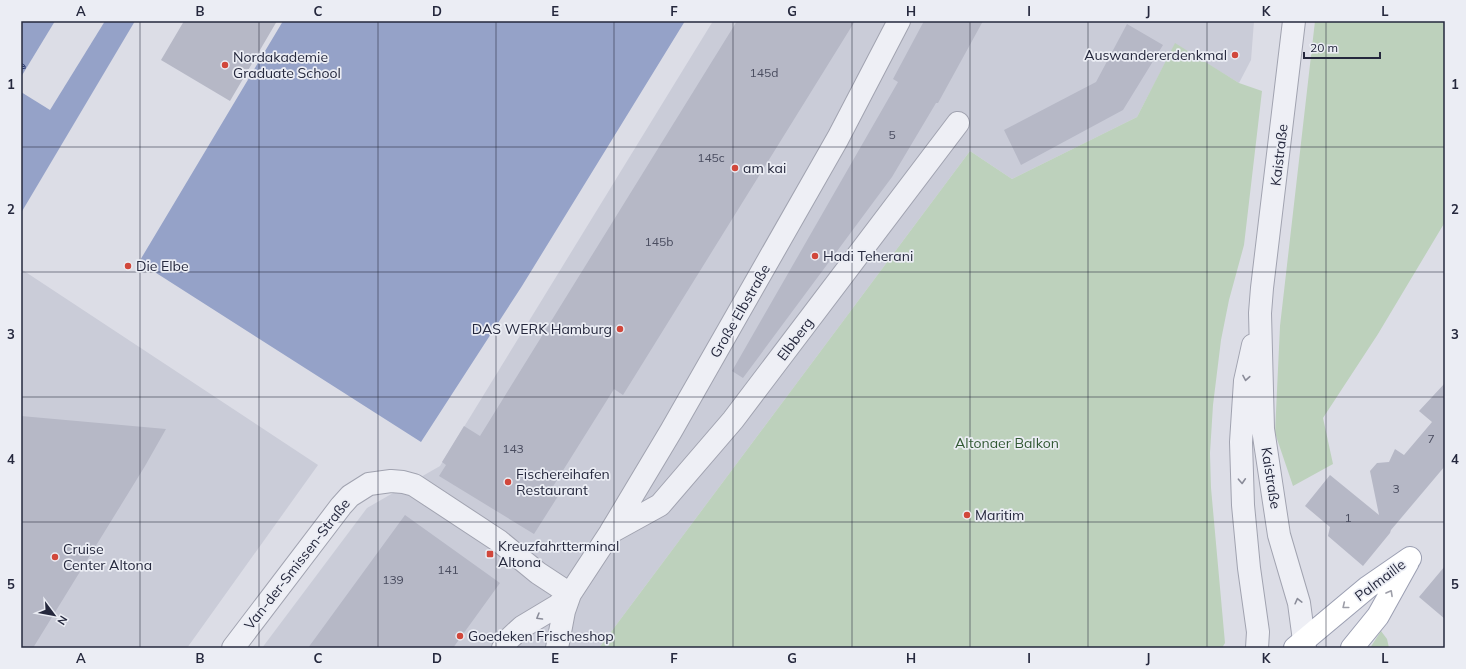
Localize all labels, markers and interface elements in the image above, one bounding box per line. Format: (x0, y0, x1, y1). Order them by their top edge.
text: A (76, 3, 86, 19)
text: B (196, 3, 205, 19)
text: C (314, 3, 323, 19)
text: D (432, 3, 442, 19)
text: E (551, 3, 559, 19)
text: F (670, 3, 678, 19)
text: G (787, 3, 797, 19)
text: H (906, 3, 916, 19)
text: I (1027, 3, 1031, 19)
text: J (1146, 3, 1150, 19)
text: K (1262, 3, 1272, 19)
text: L (1381, 3, 1389, 19)
scale bar (1304, 34, 1380, 60)
text: 20 m (1310, 40, 1338, 55)
place label: Auswandererdenkmal (1084, 46, 1227, 64)
place label: Nordakademie Graduate School (233, 48, 341, 82)
marker: Auswandererdenkmal (1230, 50, 1240, 60)
marker: Nordakademie Graduate School (220, 60, 230, 70)
house number: 145d (750, 65, 778, 80)
text: 1 (7, 76, 15, 92)
text: 1 (1451, 76, 1459, 92)
street label: Kaistraße (1266, 123, 1292, 187)
house number: 5 (888, 127, 896, 142)
house number: 145c (697, 150, 725, 165)
place label: am kai (743, 159, 786, 177)
marker: am kai (730, 163, 740, 173)
text: 2 (7, 201, 15, 217)
text: 2 (1451, 201, 1459, 217)
house number: 145b (645, 234, 673, 249)
place label: Hadi Teherani (823, 247, 913, 265)
marker: Hadi Teherani (810, 251, 820, 261)
place label: Die Elbe (136, 257, 189, 275)
marker: Die Elbe (123, 261, 133, 271)
street label: Große Elbstraße (706, 261, 774, 361)
street label: Elbberg (773, 314, 817, 364)
place label: DAS WERK Hamburg (472, 320, 612, 338)
marker: DAS WERK Hamburg (615, 324, 625, 334)
text: 3 (7, 326, 15, 342)
text: 3 (1451, 326, 1459, 342)
one-way arrow (1242, 375, 1251, 382)
house number: 7 (1427, 431, 1435, 446)
park label: Altonaer Balkon (955, 434, 1059, 452)
house number: 143 (502, 441, 524, 456)
street label: Kaistraße (1257, 446, 1285, 510)
text: 4 (7, 451, 15, 467)
text: 4 (1451, 451, 1459, 467)
place label: Fischereihafen Restaurant (516, 465, 610, 499)
marker: Fischereihafen Restaurant (503, 477, 513, 487)
one-way arrow (1238, 478, 1247, 484)
house number: 3 (1392, 481, 1400, 496)
street label: Van-der-Smissen-Straße (240, 495, 354, 633)
place label: Maritim (975, 506, 1024, 524)
marker: Maritim (962, 510, 972, 520)
house number: 1 (1344, 510, 1352, 525)
place label: Kreuzfahrtterminal Altona (498, 537, 619, 571)
place label: Cruise Center Altona (63, 540, 152, 574)
marker: Kreuzfahrtterminal Altona (485, 549, 495, 559)
marker: Cruise Center Altona (50, 552, 60, 562)
street label: Palmaille (1351, 555, 1409, 605)
house number: 141 (437, 562, 459, 577)
house number: 139 (382, 572, 404, 587)
text: 5 (7, 576, 15, 592)
text: 5 (1451, 576, 1459, 592)
one-way arrow (1386, 590, 1393, 597)
north arrow (34, 595, 74, 635)
one-way arrow (1294, 598, 1303, 605)
one-way arrow (1343, 602, 1350, 609)
one-way arrow (536, 612, 543, 619)
text: N (54, 613, 71, 628)
place label: Goedeken Frischeshop (468, 627, 614, 645)
marker: Goedeken Frischeshop (455, 631, 465, 641)
text: A (76, 650, 86, 666)
text: B (196, 650, 205, 666)
text: C (314, 650, 323, 666)
text: D (432, 650, 442, 666)
text: E (551, 650, 559, 666)
text: F (670, 650, 678, 666)
text: G (787, 650, 797, 666)
text: H (906, 650, 916, 666)
text: I (1027, 650, 1031, 666)
text: J (1146, 650, 1150, 666)
text: K (1262, 650, 1272, 666)
text: L (1381, 650, 1389, 666)

